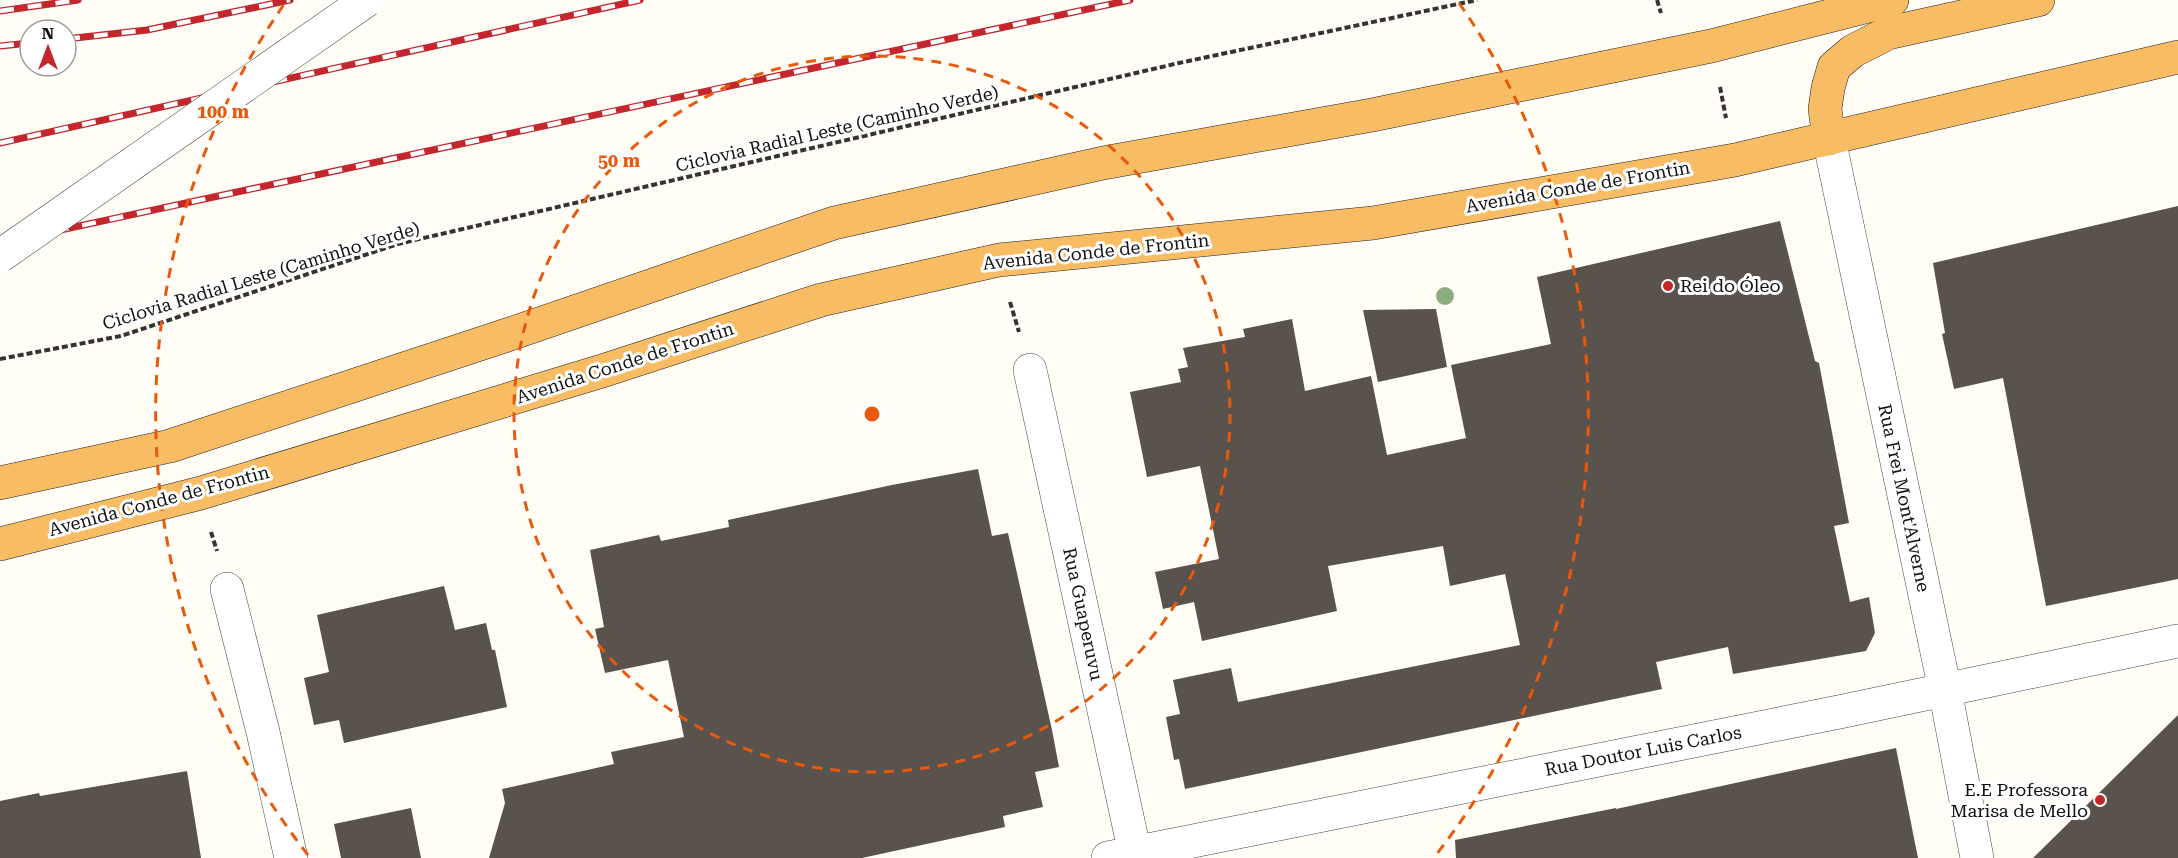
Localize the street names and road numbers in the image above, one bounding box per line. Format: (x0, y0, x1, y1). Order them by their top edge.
street label: Ciclovia Radial Leste (Caminho Verde) (673, 81, 1000, 176)
street label: Avenida Conde de Frontin (1464, 156, 1692, 217)
street label: Ciclovia Radial Leste (Caminho Verde) (100, 217, 422, 334)
street label: Avenida Conde de Frontin (982, 229, 1210, 274)
street label: Avenida Conde de Frontin (513, 317, 737, 408)
street label: Rua Frei Mont'Alverne (1874, 402, 1935, 594)
street label: Avenida Conde de Frontin (46, 461, 272, 540)
street label: Rua Guaperuvu (1059, 546, 1108, 682)
street label: Rua Doutor Luis Carlos (1543, 721, 1743, 780)

